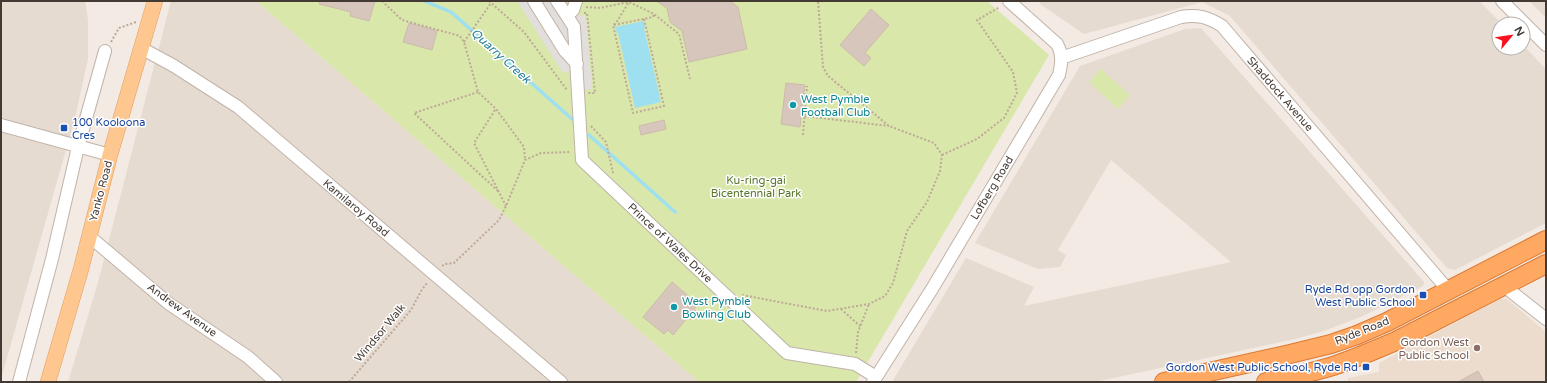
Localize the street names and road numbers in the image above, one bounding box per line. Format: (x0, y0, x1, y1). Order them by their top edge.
street label: Shaddock Avenue (1244, 54, 1316, 134)
street label: Lofberg Road (968, 154, 1016, 222)
street label: Yanko Road (87, 159, 115, 223)
street label: Kamilaroy Road (320, 177, 392, 239)
street label: Prince of Wales Drive (625, 201, 715, 285)
street label: Andrew Avenue (145, 280, 219, 340)
street label: Windsor Walk (352, 301, 408, 365)
street label: Ryde Road (1333, 314, 1391, 348)

